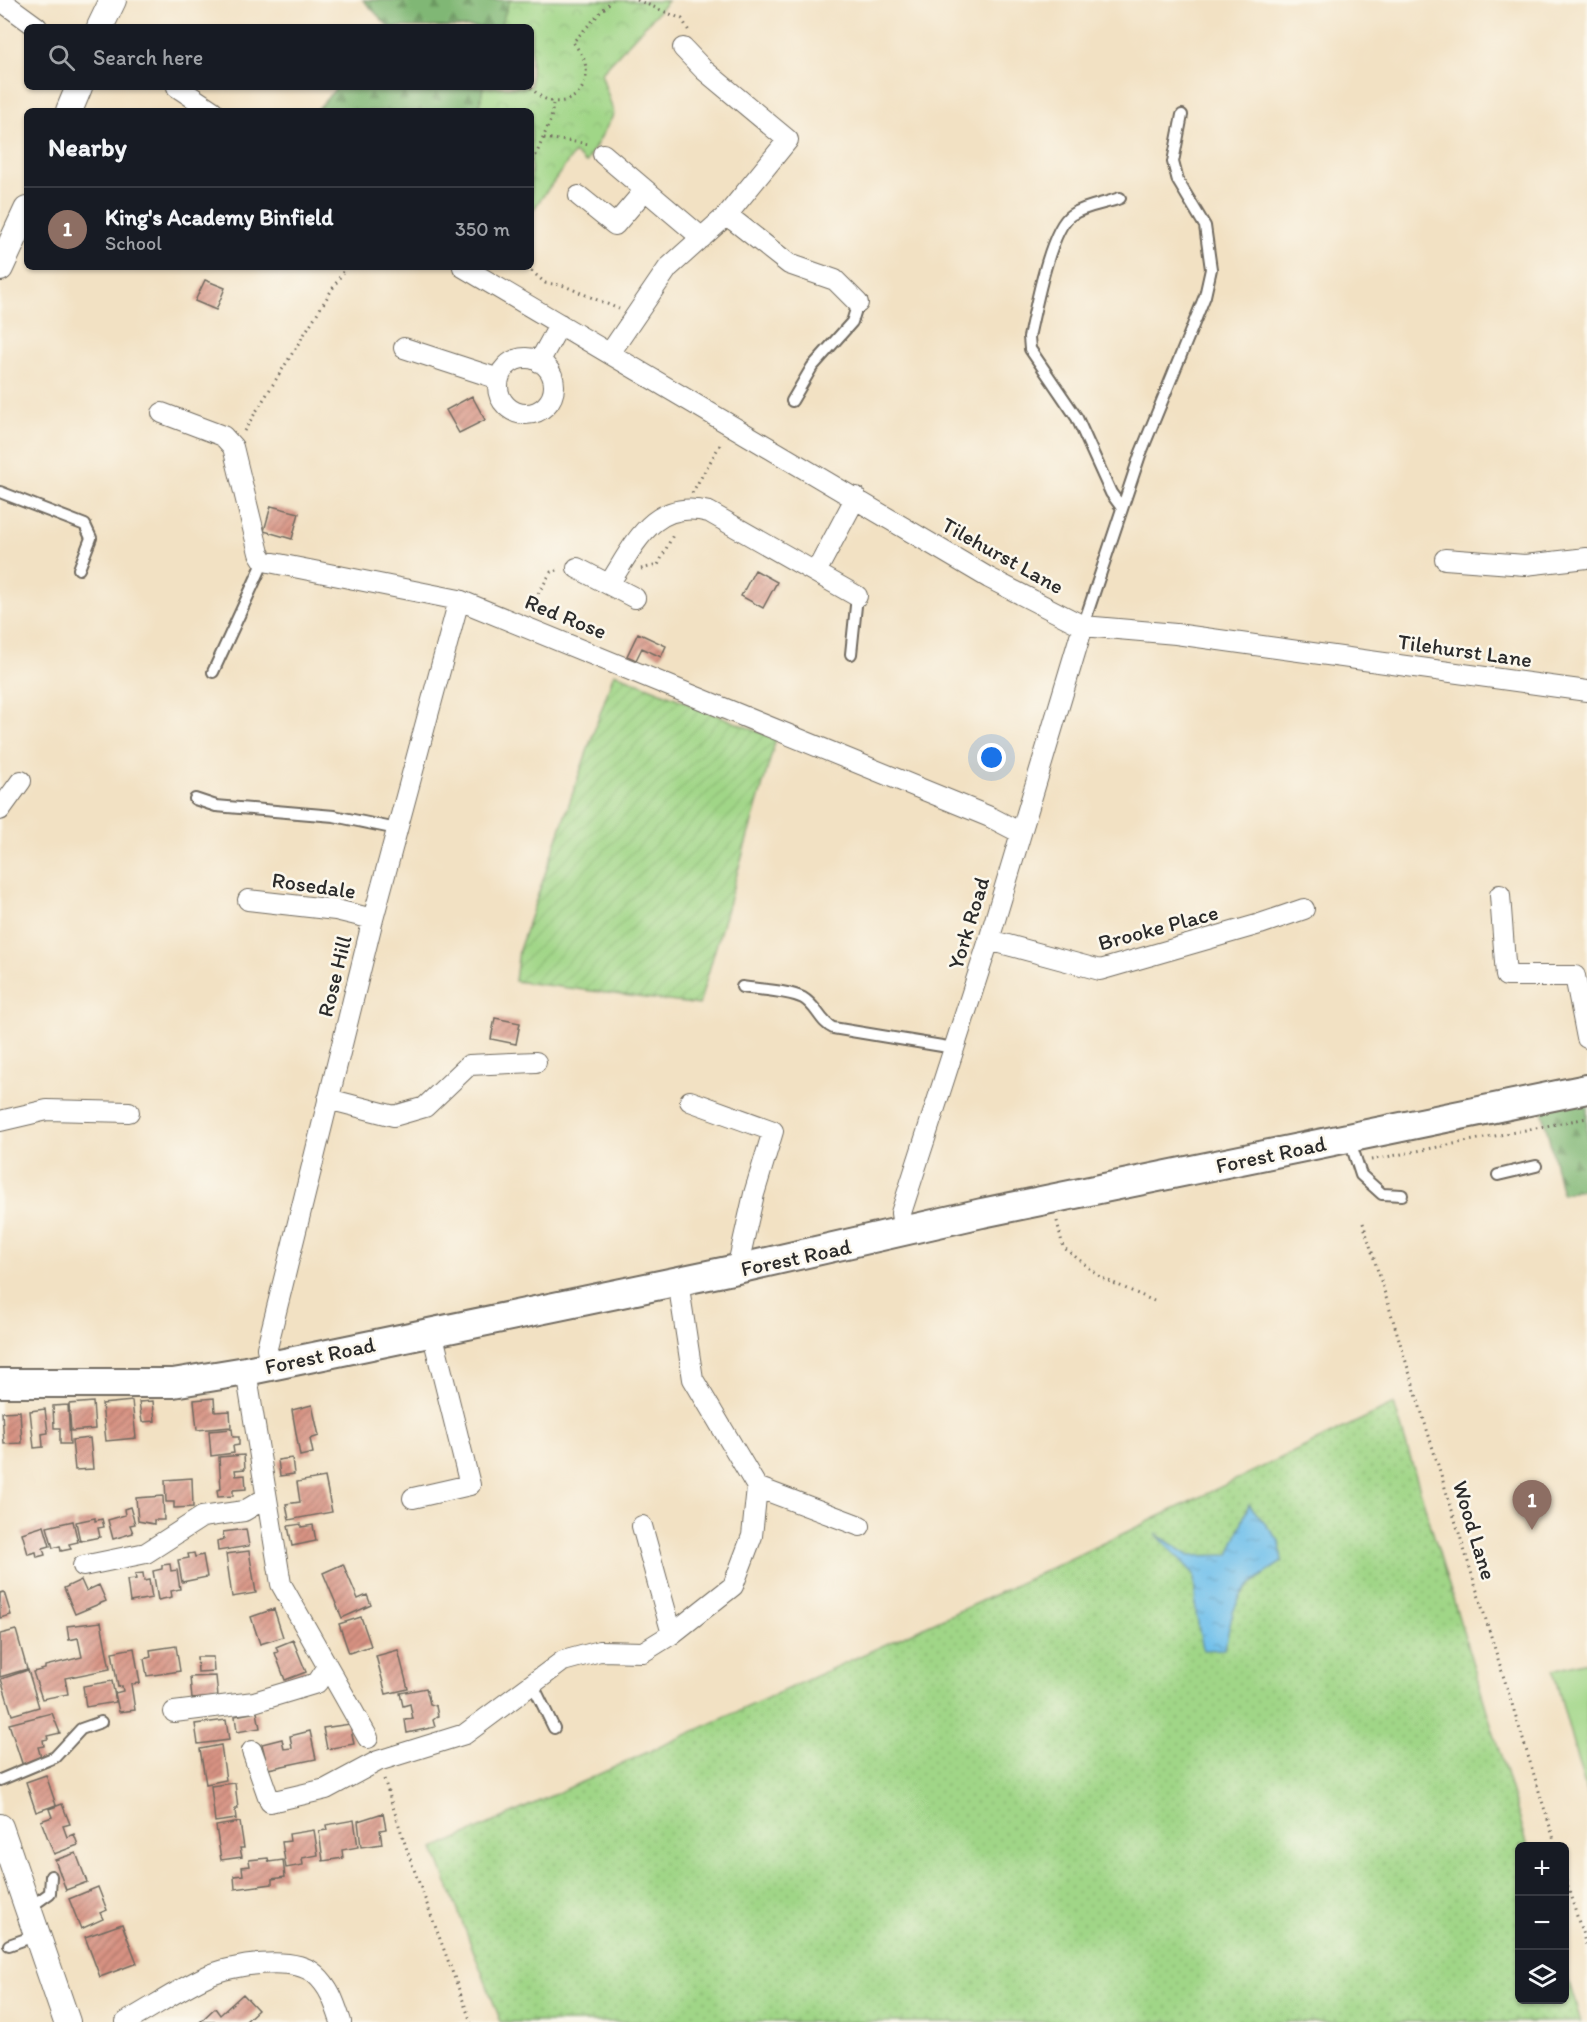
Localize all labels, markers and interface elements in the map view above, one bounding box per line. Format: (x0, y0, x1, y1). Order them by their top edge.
search box (24, 24, 534, 90)
icon: search (45, 41, 78, 74)
text: Search here (93, 44, 203, 71)
text: Nearby (48, 131, 127, 163)
text: King's Academy Binfield (105, 204, 334, 231)
text: 1 (63, 217, 72, 241)
text: 350 m (455, 217, 510, 241)
text: School (105, 231, 162, 255)
street label: Tilehurst Lane (937, 511, 1068, 600)
street label: Red Rose (521, 588, 611, 645)
street label: Tilehurst Lane (1396, 628, 1534, 673)
your location (977, 743, 1006, 772)
street label: Rosedale (270, 866, 358, 905)
street label: York Road (942, 874, 995, 973)
street label: Brooke Place (1095, 899, 1221, 956)
street label: Rose Hill (311, 933, 358, 1020)
street label: Forest Road (1213, 1130, 1329, 1179)
street label: Forest Road (738, 1233, 854, 1282)
street label: Forest Road (262, 1331, 378, 1380)
street label: Wood Lane (1447, 1477, 1502, 1583)
pin: 1 (1512, 1480, 1552, 1530)
map controls (1515, 1842, 1569, 2004)
button: + (1515, 1842, 1569, 1896)
button: − (1515, 1896, 1569, 1950)
button: layers (1515, 1950, 1569, 2004)

